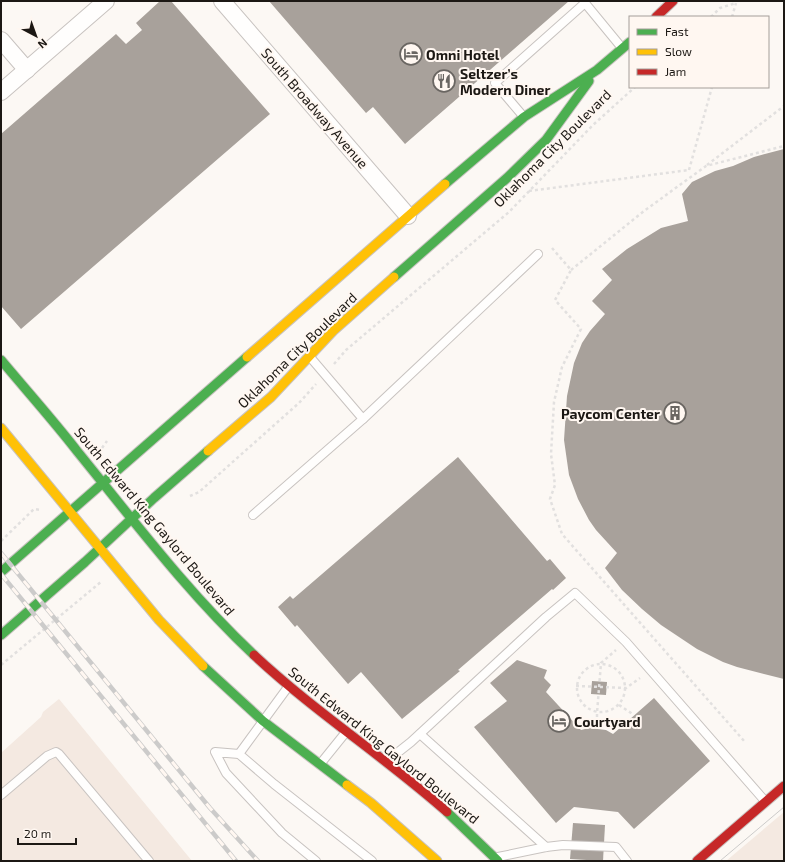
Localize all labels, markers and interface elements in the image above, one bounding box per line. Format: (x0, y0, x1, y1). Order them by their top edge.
north arrow (16, 16, 56, 56)
legend (629, 16, 769, 88)
text: Fast (665, 24, 689, 38)
text: N (36, 36, 50, 51)
hotel icon: Omni Hotel (398, 41, 424, 67)
street label: South Broadway Avenue (258, 44, 372, 172)
text: Slow (665, 44, 692, 58)
place label: Omni Hotel (426, 46, 500, 63)
text: Jam (665, 64, 686, 78)
place label: Seltzer’s Modern Diner (460, 65, 550, 98)
restaurant icon: Seltzer’s Modern Diner (431, 68, 457, 94)
street label: Oklahoma City Boulevard (490, 86, 614, 210)
street label: Oklahoma City Boulevard (234, 289, 360, 411)
building icon: Paycom Center (662, 400, 688, 426)
place label: Paycom Center (561, 405, 660, 422)
street label: South Edward King Gaylord Boulevard (71, 424, 239, 618)
street label: South Edward King Gaylord Boulevard (285, 663, 483, 827)
hotel icon: Courtyard (546, 708, 572, 734)
place label: Courtyard (574, 713, 641, 730)
scale bar (18, 820, 76, 846)
text: 20 m (24, 826, 51, 840)

